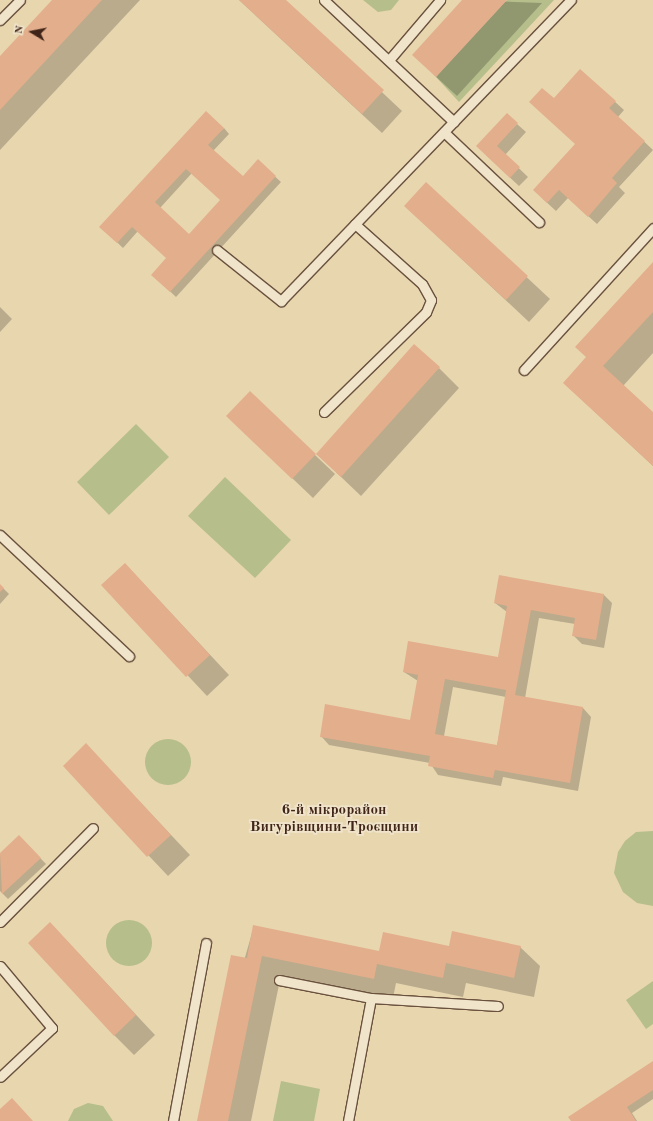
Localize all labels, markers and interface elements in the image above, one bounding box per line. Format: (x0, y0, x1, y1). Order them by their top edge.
north arrow (12, 12, 52, 52)
text: N (14, 25, 26, 35)
district label: 6-й мікрорайон Вигурівщини-Троєщини (250, 801, 418, 836)

